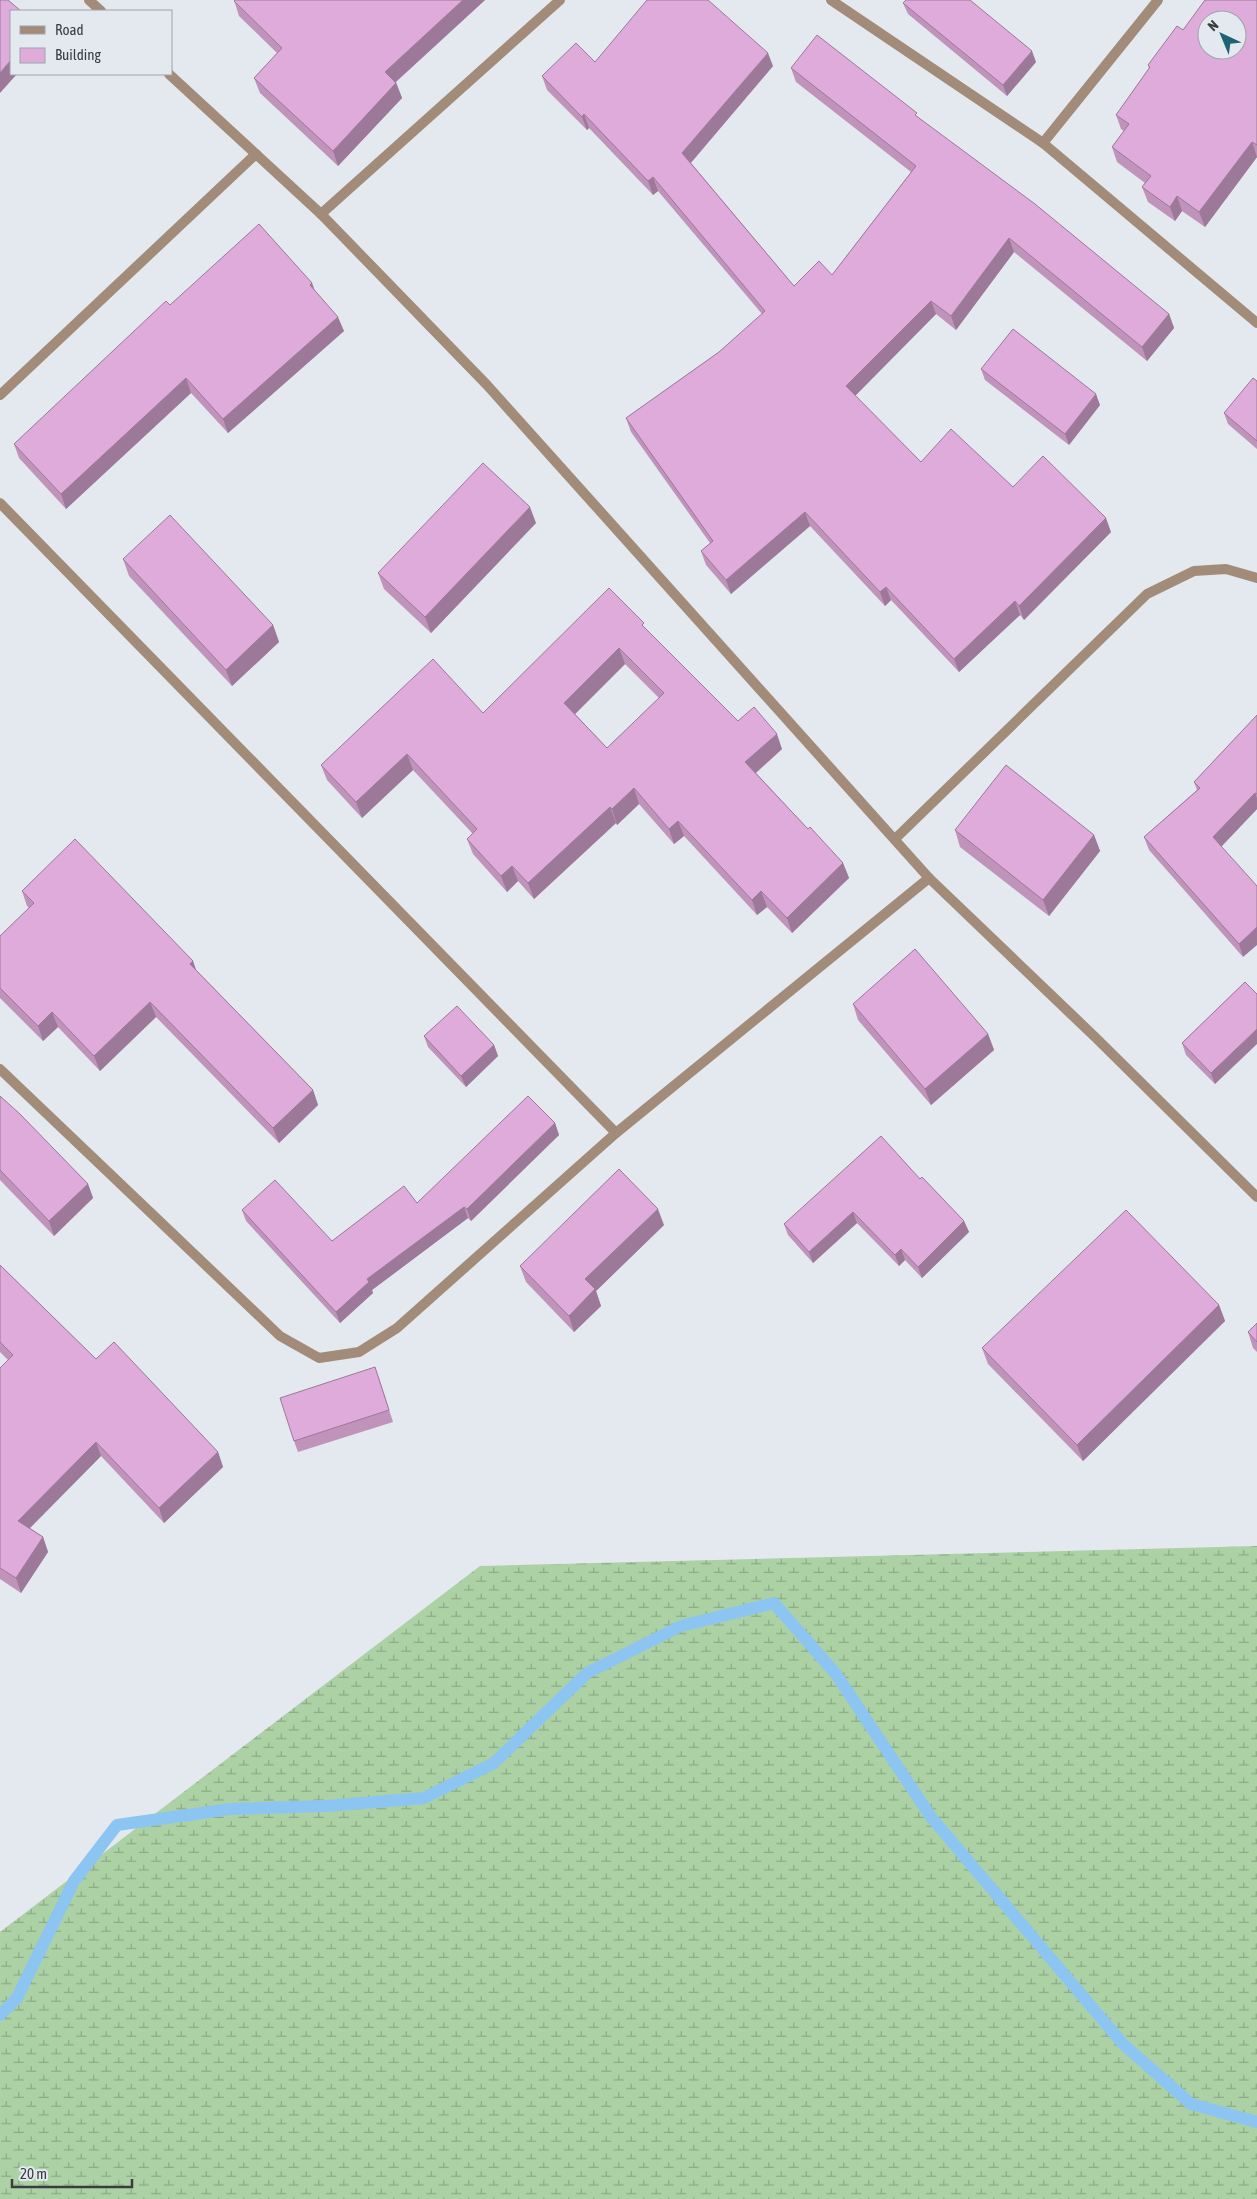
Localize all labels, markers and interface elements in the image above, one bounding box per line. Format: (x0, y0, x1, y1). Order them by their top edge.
legend (10, 10, 172, 75)
north arrow (1197, 10, 1247, 60)
text: N (1204, 17, 1221, 34)
text: Road (55, 21, 84, 38)
text: Building (55, 46, 101, 63)
scale bar (12, 2156, 132, 2188)
text: 20 m (20, 2165, 47, 2182)

